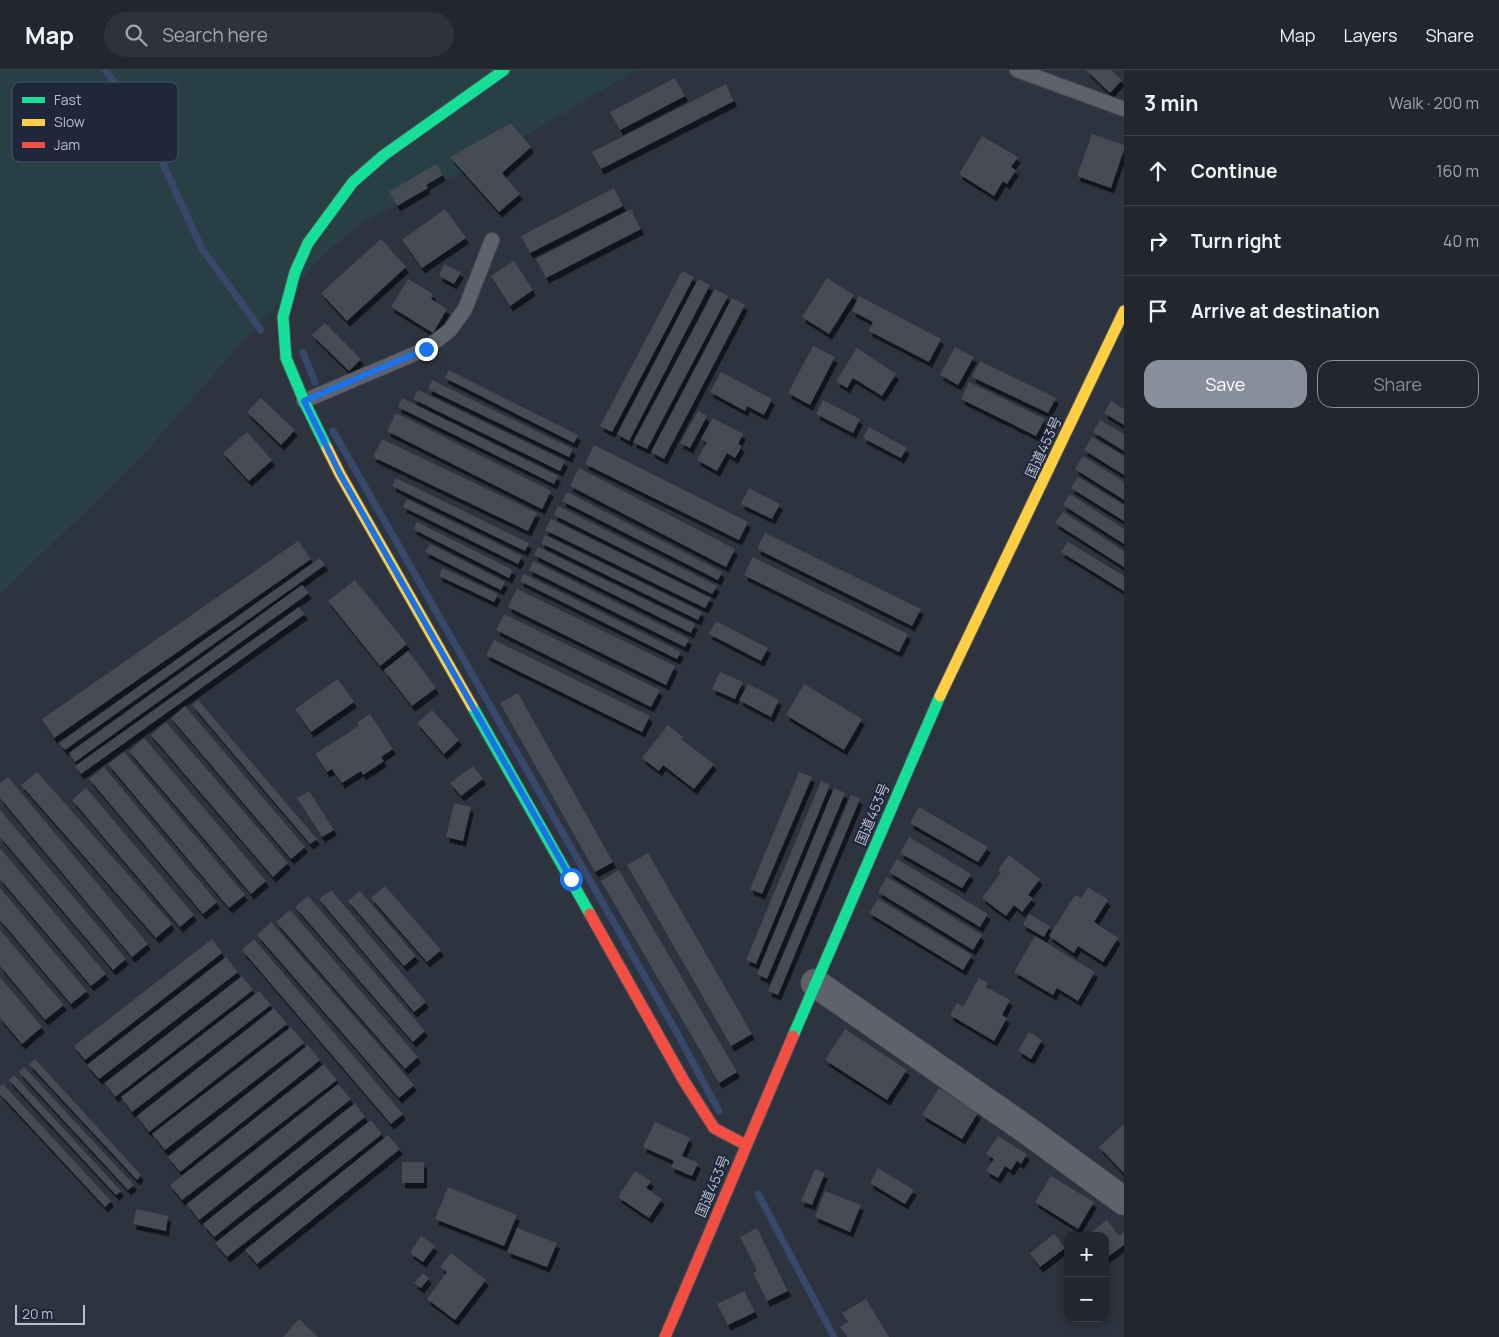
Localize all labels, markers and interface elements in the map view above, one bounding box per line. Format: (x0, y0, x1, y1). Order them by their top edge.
search box (104, 12, 454, 57)
text: Map (25, 18, 74, 51)
icon: search (122, 21, 150, 49)
text: Search here (162, 22, 268, 48)
text: Map (1280, 23, 1315, 47)
text: Layers (1343, 23, 1397, 47)
text: Share (1425, 23, 1474, 47)
legend (12, 82, 178, 162)
text: 3 min (1144, 89, 1198, 117)
text: Fast (54, 90, 82, 109)
text: Walk · 200 m (1389, 92, 1479, 114)
text: Slow (54, 112, 85, 131)
text: Jam (54, 135, 80, 154)
icon: ahead (1144, 157, 1172, 185)
text: Continue (1191, 158, 1277, 184)
text: 160 m (1436, 160, 1479, 182)
icon: right (1144, 227, 1172, 255)
text: Turn right (1191, 228, 1281, 254)
text: 40 m (1443, 230, 1479, 252)
icon: arrive (1144, 297, 1172, 325)
text: Arrive at destination (1191, 298, 1380, 324)
route end (415, 338, 438, 361)
button: Save (1144, 360, 1307, 408)
button: Share (1317, 360, 1479, 408)
street label: 国道453号 (1020, 413, 1066, 481)
street label: 国道453号 (850, 780, 894, 848)
route start (560, 868, 583, 891)
street label: 国道453号 (690, 1152, 734, 1220)
map controls (1064, 1232, 1109, 1322)
button: + (1064, 1232, 1109, 1277)
button: − (1064, 1277, 1109, 1322)
scale bar (15, 1302, 85, 1325)
text: 20 m (22, 1304, 53, 1323)

